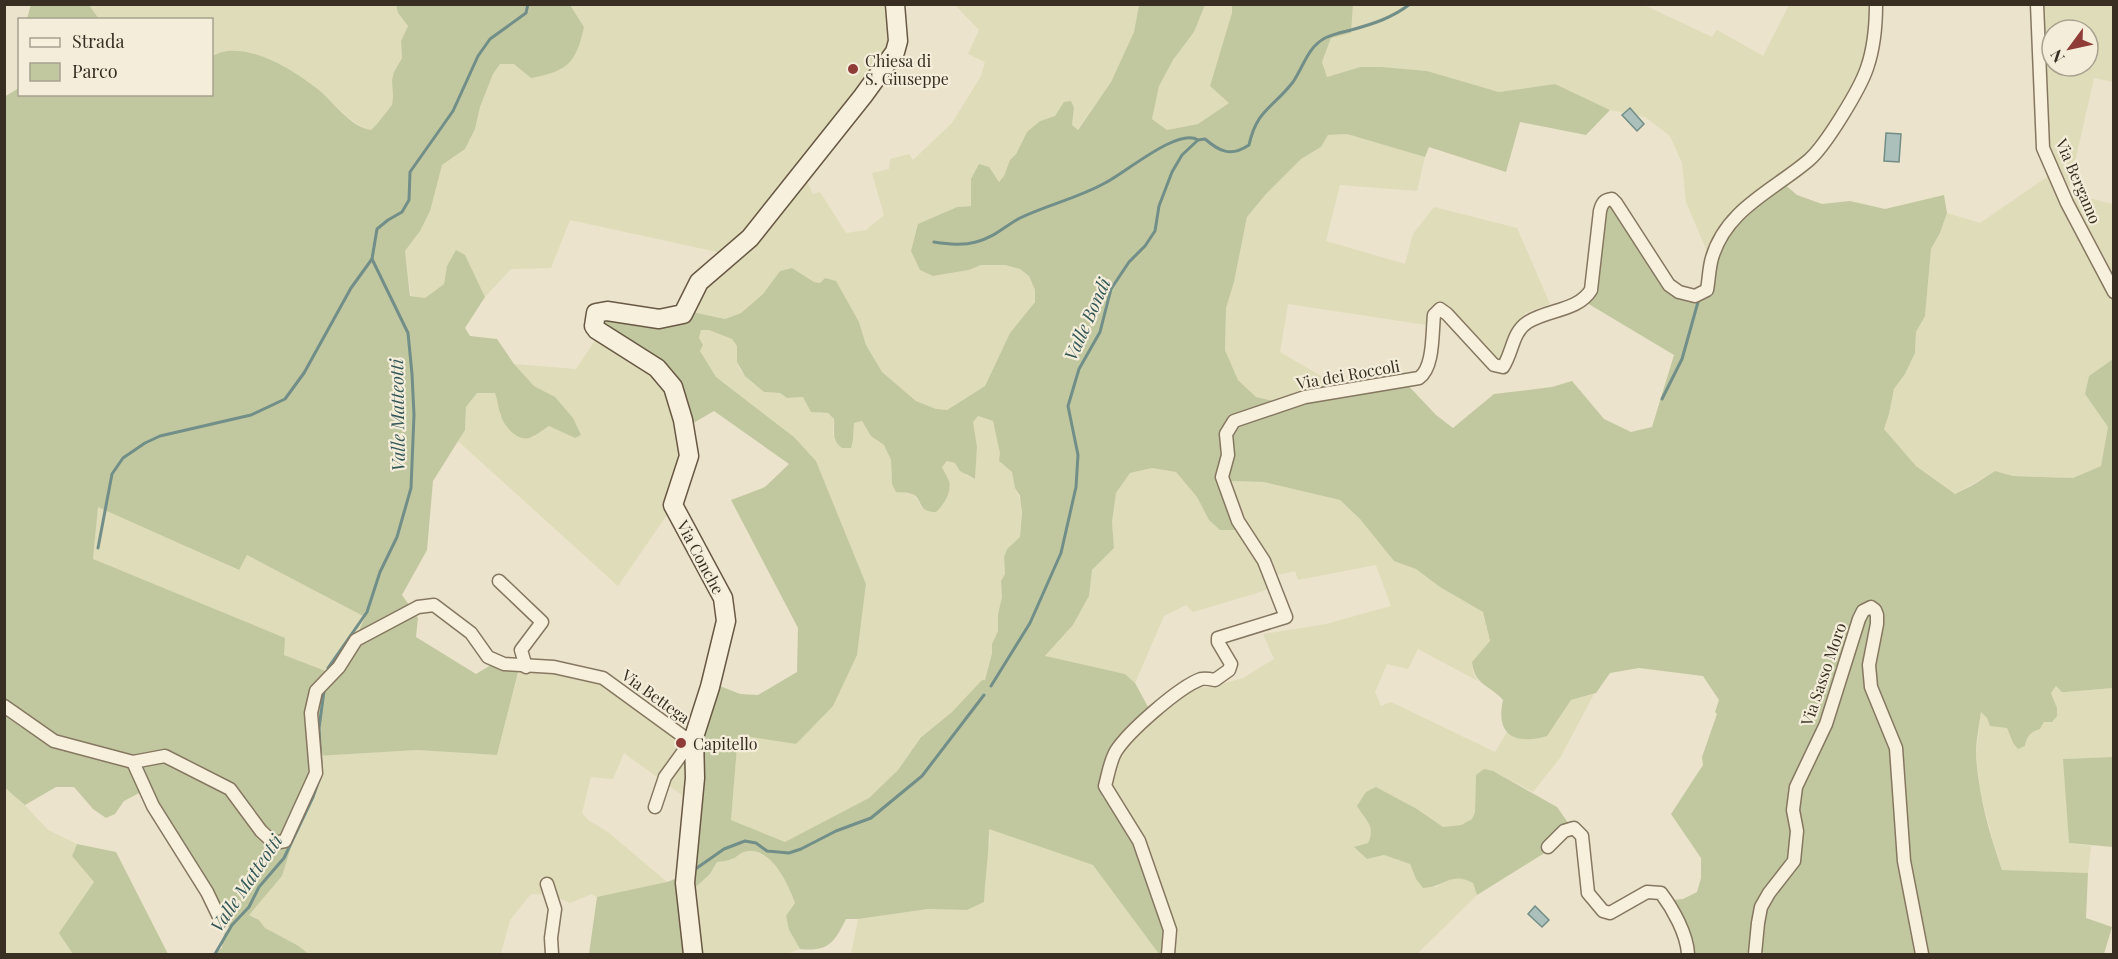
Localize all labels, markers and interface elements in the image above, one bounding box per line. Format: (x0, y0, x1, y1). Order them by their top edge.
legend (18, 18, 213, 96)
north arrow (2040, 18, 2100, 78)
text: Strada (72, 29, 125, 53)
text: N (2045, 46, 2069, 67)
place label: Chiesa di S. Giuseppe (865, 50, 949, 89)
text: Parco (72, 59, 118, 83)
marker: Chiesa di S. Giuseppe (846, 62, 860, 76)
street label: Via Bergamo (2051, 134, 2106, 227)
water label: Valle Bondi (1058, 273, 1116, 364)
street label: Via dei Roccoli (1294, 355, 1402, 394)
water label: Valle Matteotti (384, 358, 410, 472)
street label: Via Conche (672, 516, 729, 598)
street label: Via Sasso Moro (1795, 619, 1851, 729)
street label: Via Bettega (617, 664, 694, 728)
place label: Capitello (693, 733, 758, 754)
marker: Capitello (674, 736, 688, 750)
water label: Valle Matteotti (205, 829, 288, 936)

